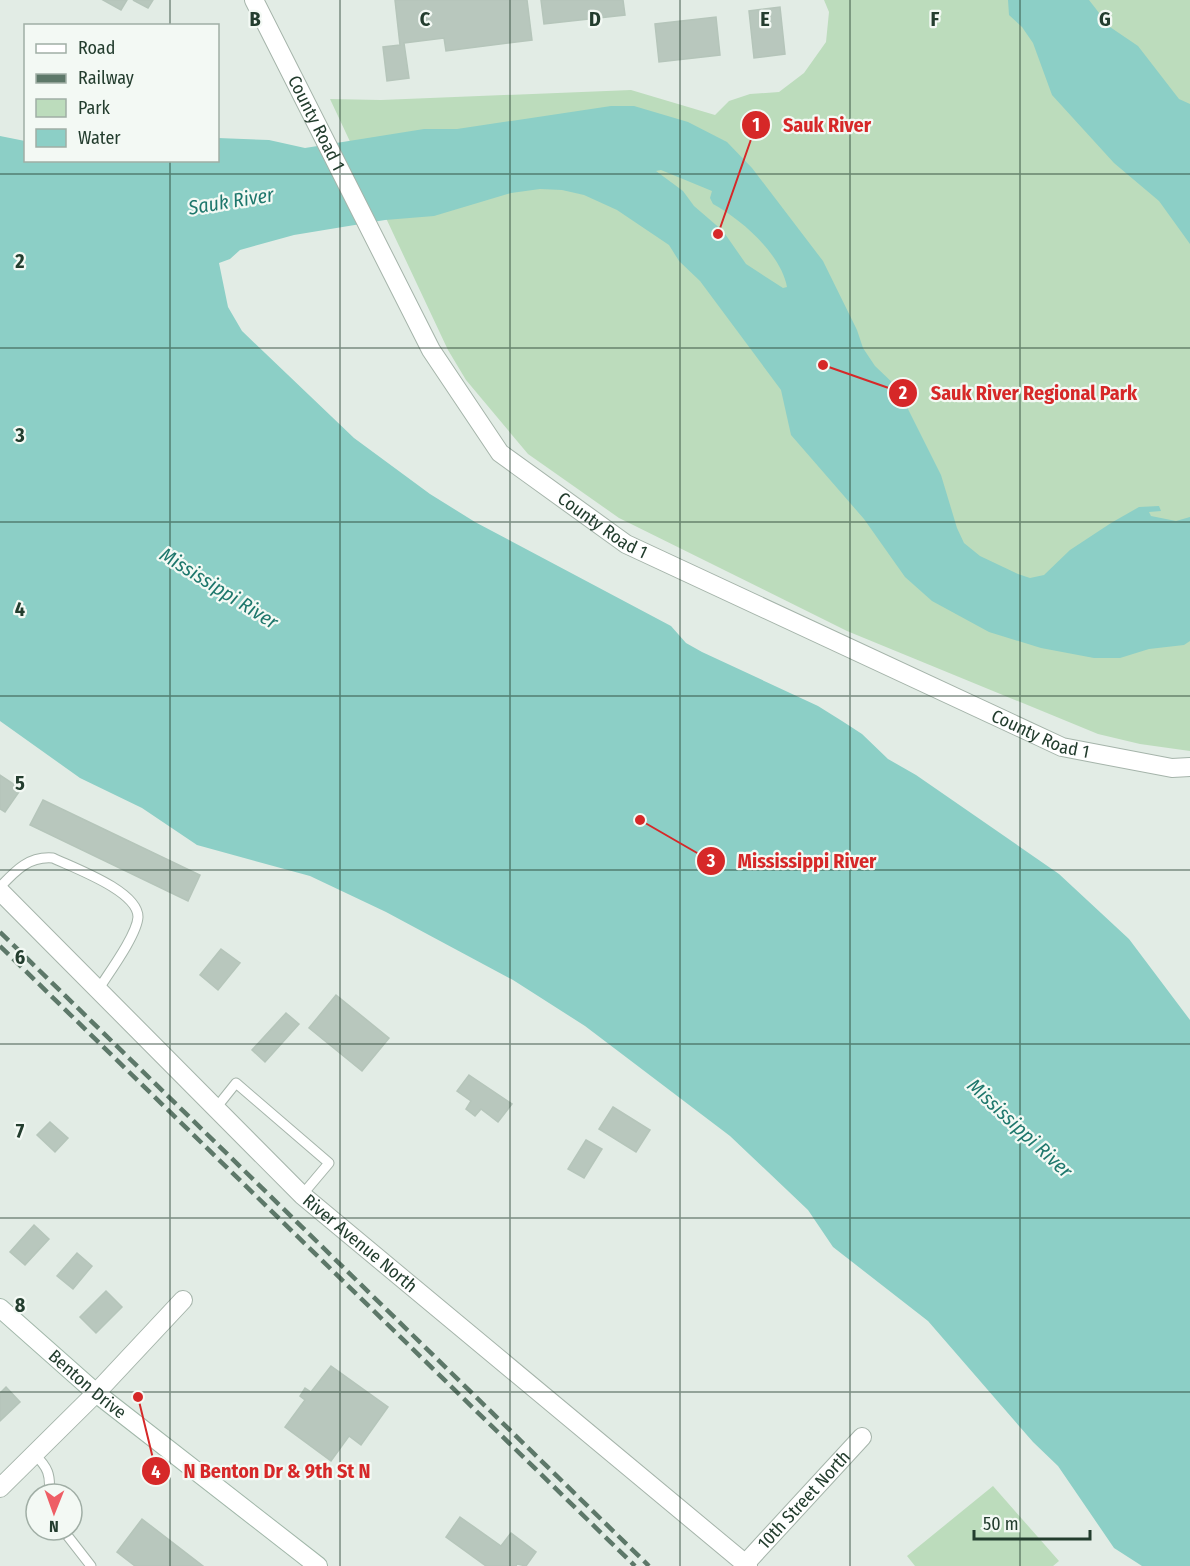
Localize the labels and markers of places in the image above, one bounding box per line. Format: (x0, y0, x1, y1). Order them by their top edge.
callout: Sauk River (741, 106, 883, 144)
callout: Sauk River Regional Park (888, 374, 1149, 412)
callout: Mississippi River (696, 842, 888, 880)
callout: N Benton Dr & 9th St N (141, 1452, 382, 1490)

